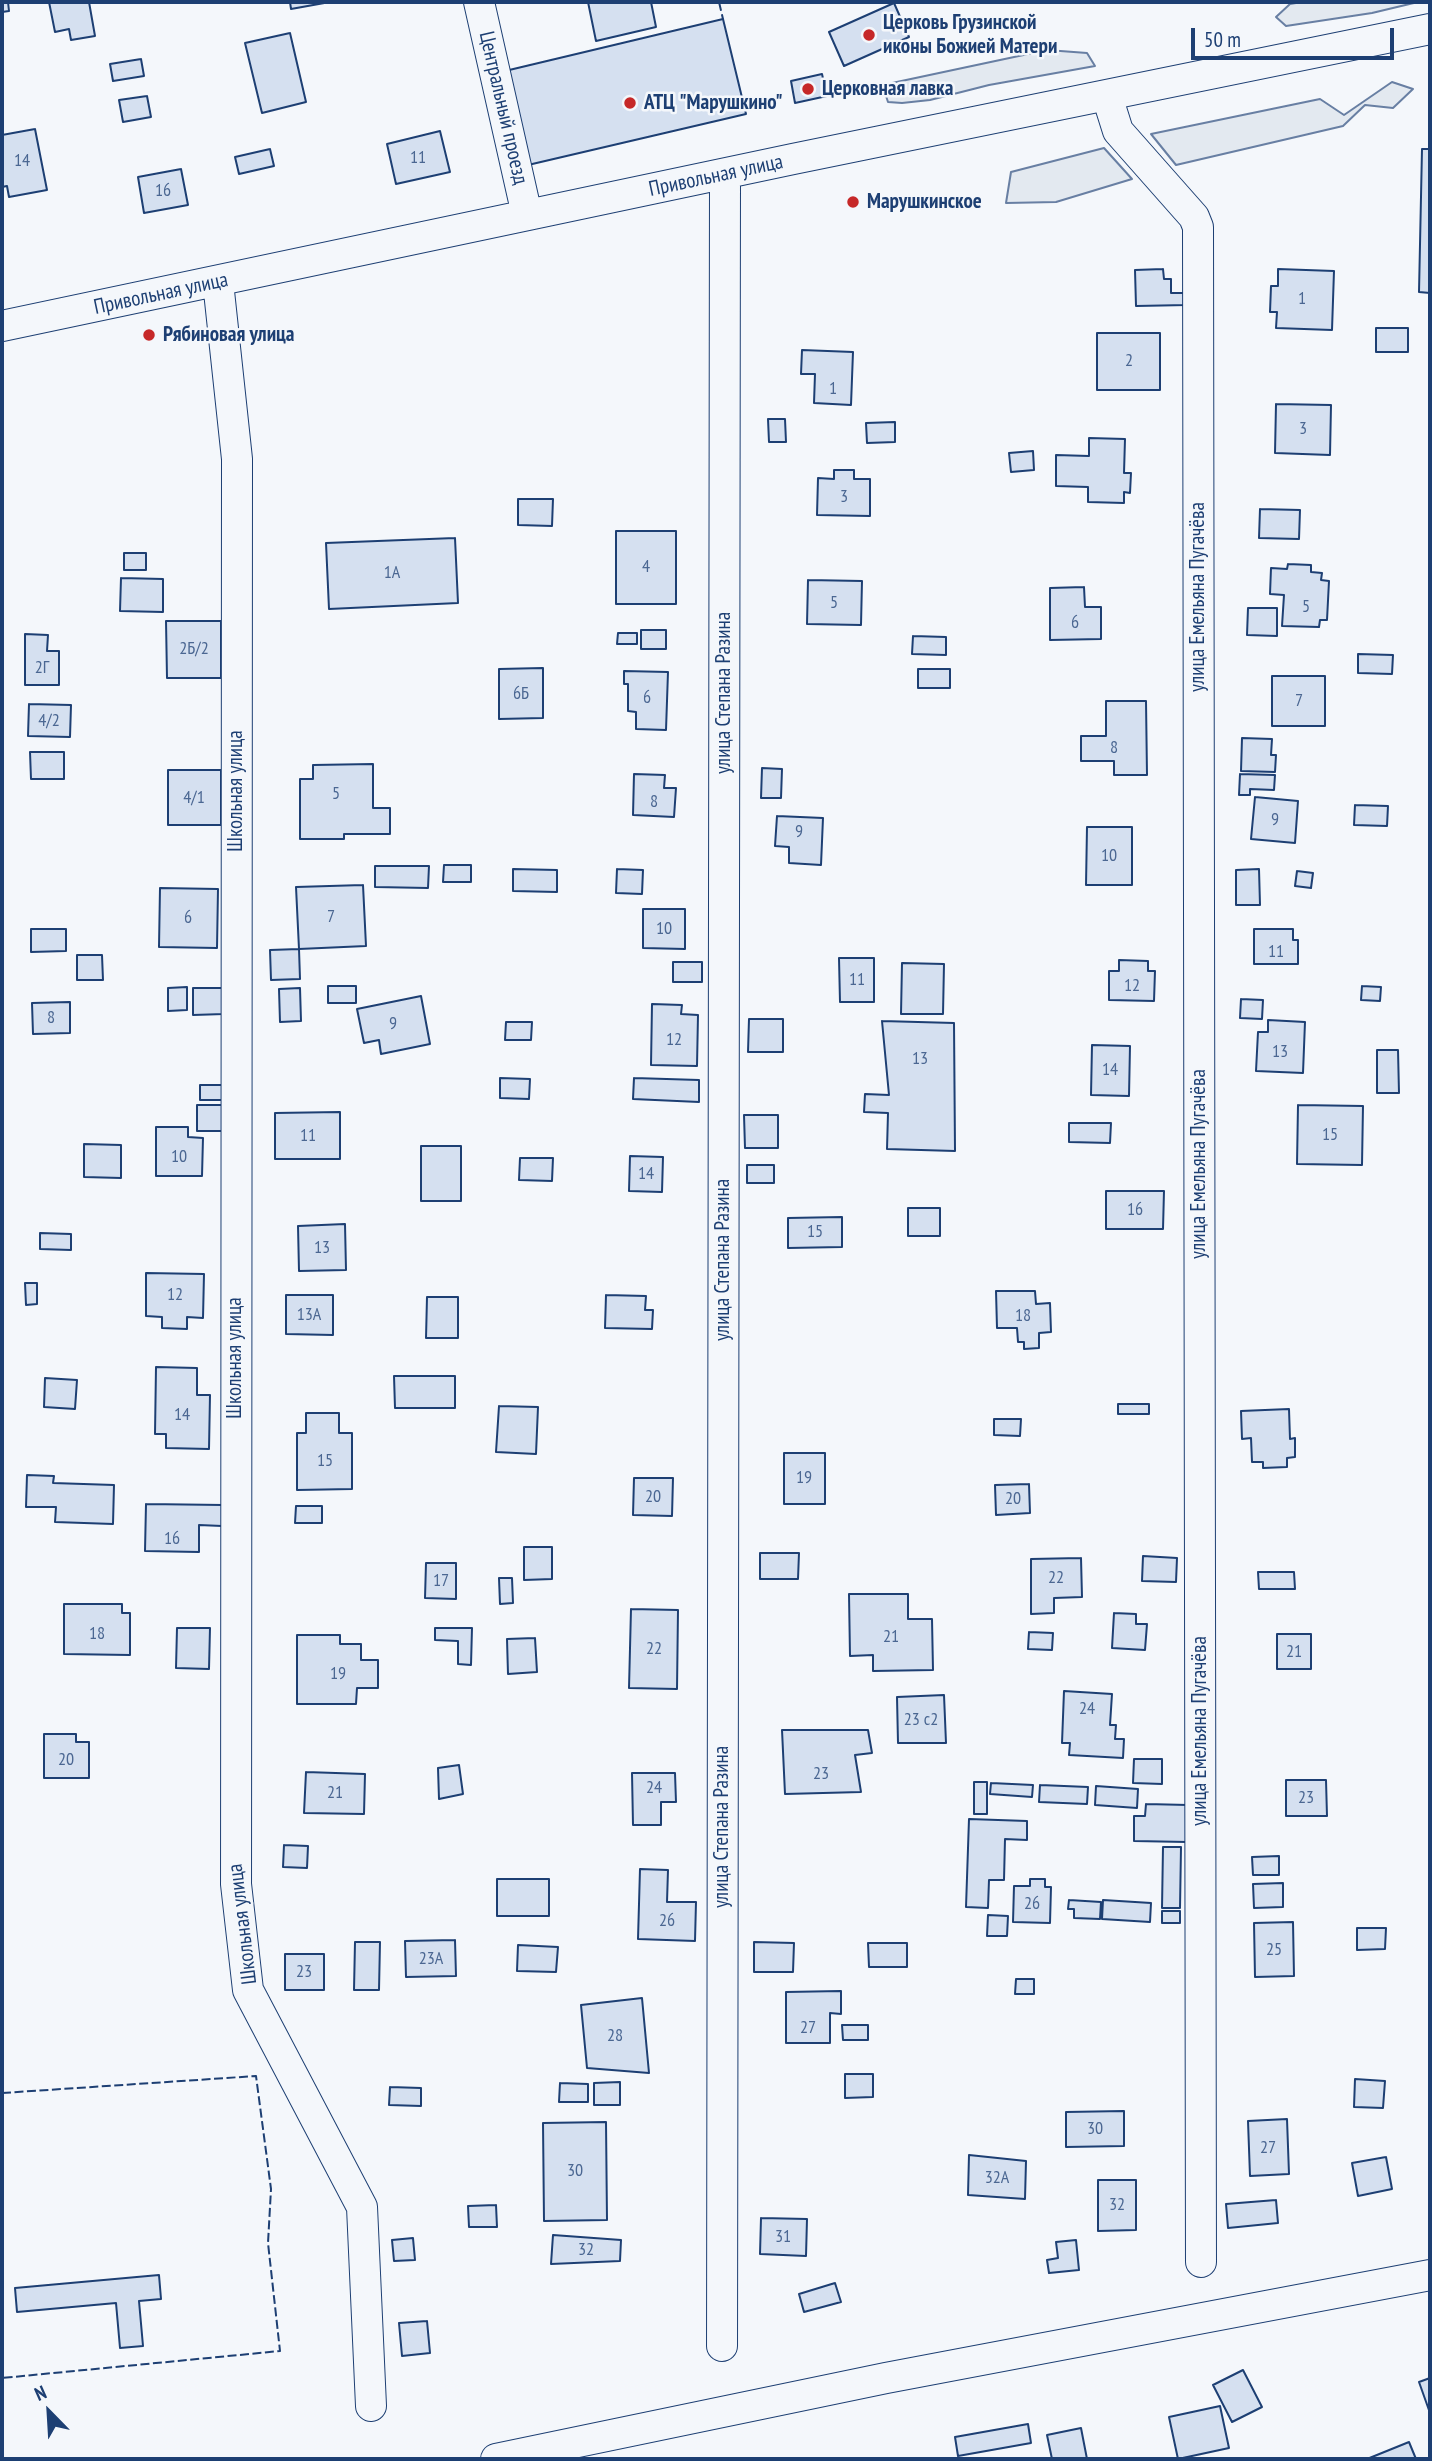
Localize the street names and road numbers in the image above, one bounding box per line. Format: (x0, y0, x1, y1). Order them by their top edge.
street label: Центральный проезд (473, 29, 533, 187)
street label: Привольная улица (647, 149, 785, 203)
street label: Привольная улица (92, 267, 230, 321)
street label: улица Емельяна Пугачёва (1185, 502, 1211, 692)
street label: улица Степана Разина (711, 612, 737, 774)
street label: Школьная улица (223, 730, 249, 852)
street label: улица Емельяна Пугачёва (1186, 1069, 1212, 1259)
street label: улица Степана Разина (710, 1179, 736, 1341)
street label: Школьная улица (222, 1297, 248, 1419)
street label: улица Емельяна Пугачёва (1187, 1636, 1213, 1826)
street label: улица Степана Разина (709, 1746, 735, 1908)
street label: Школьная улица (223, 1862, 263, 1986)

